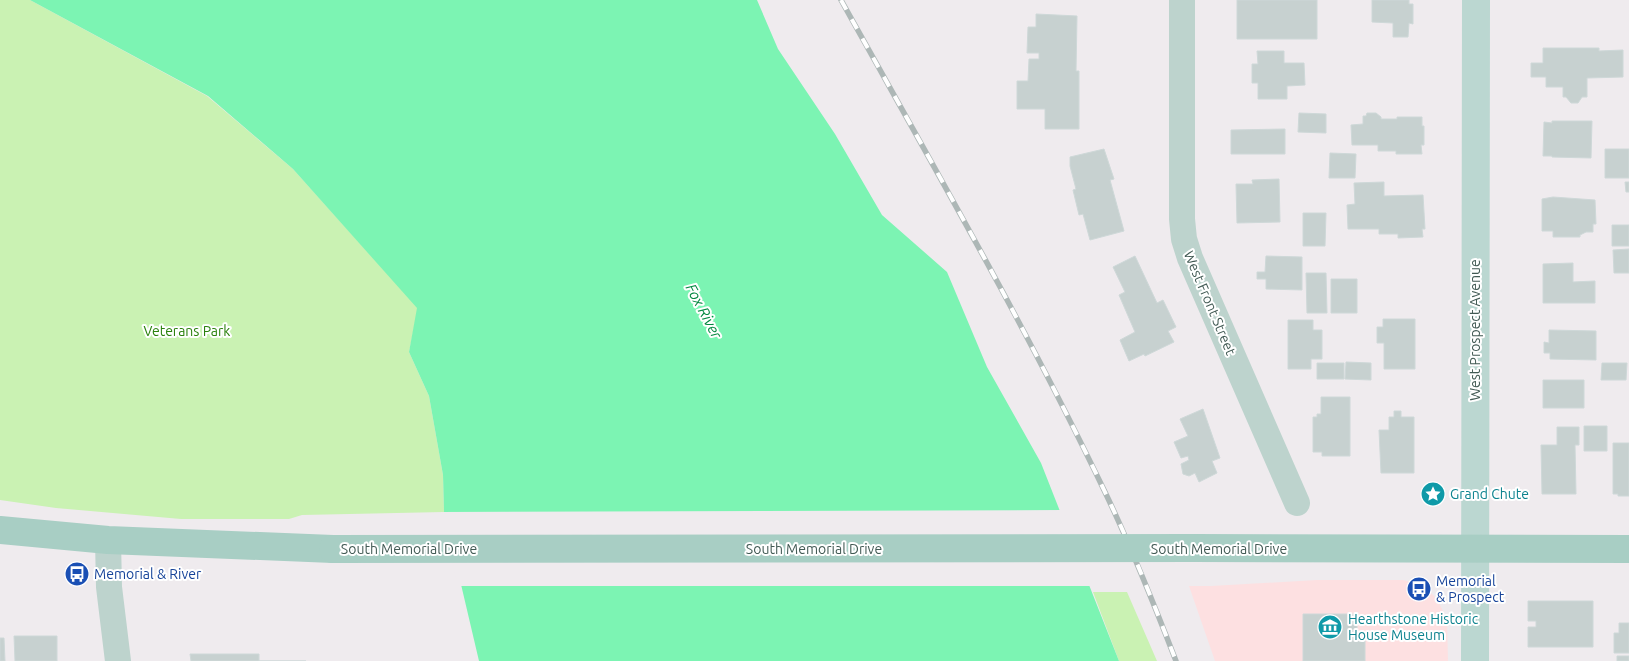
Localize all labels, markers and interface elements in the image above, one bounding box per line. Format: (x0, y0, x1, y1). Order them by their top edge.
street label: West Front Street (1181, 248, 1239, 358)
street label: West Prospect Avenue (1467, 259, 1483, 401)
water label: Fox River (683, 281, 726, 342)
park label: Veterans Park (144, 323, 230, 339)
place icon: Grand Chute (1420, 481, 1446, 507)
place label: Grand Chute (1450, 486, 1529, 502)
street label: South Memorial Drive (341, 541, 477, 557)
street label: South Memorial Drive (746, 541, 882, 557)
street label: South Memorial Drive (1151, 541, 1287, 557)
bus stop icon: Memorial & River (64, 561, 90, 587)
place label: Memorial & River (94, 566, 202, 582)
place label: Memorial & Prospect (1436, 573, 1505, 605)
bus stop icon: Memorial & Prospect (1406, 576, 1432, 602)
place label: Hearthstone Historic House Museum (1348, 611, 1479, 643)
museum icon: Hearthstone Historic House Museum (1317, 614, 1343, 640)

